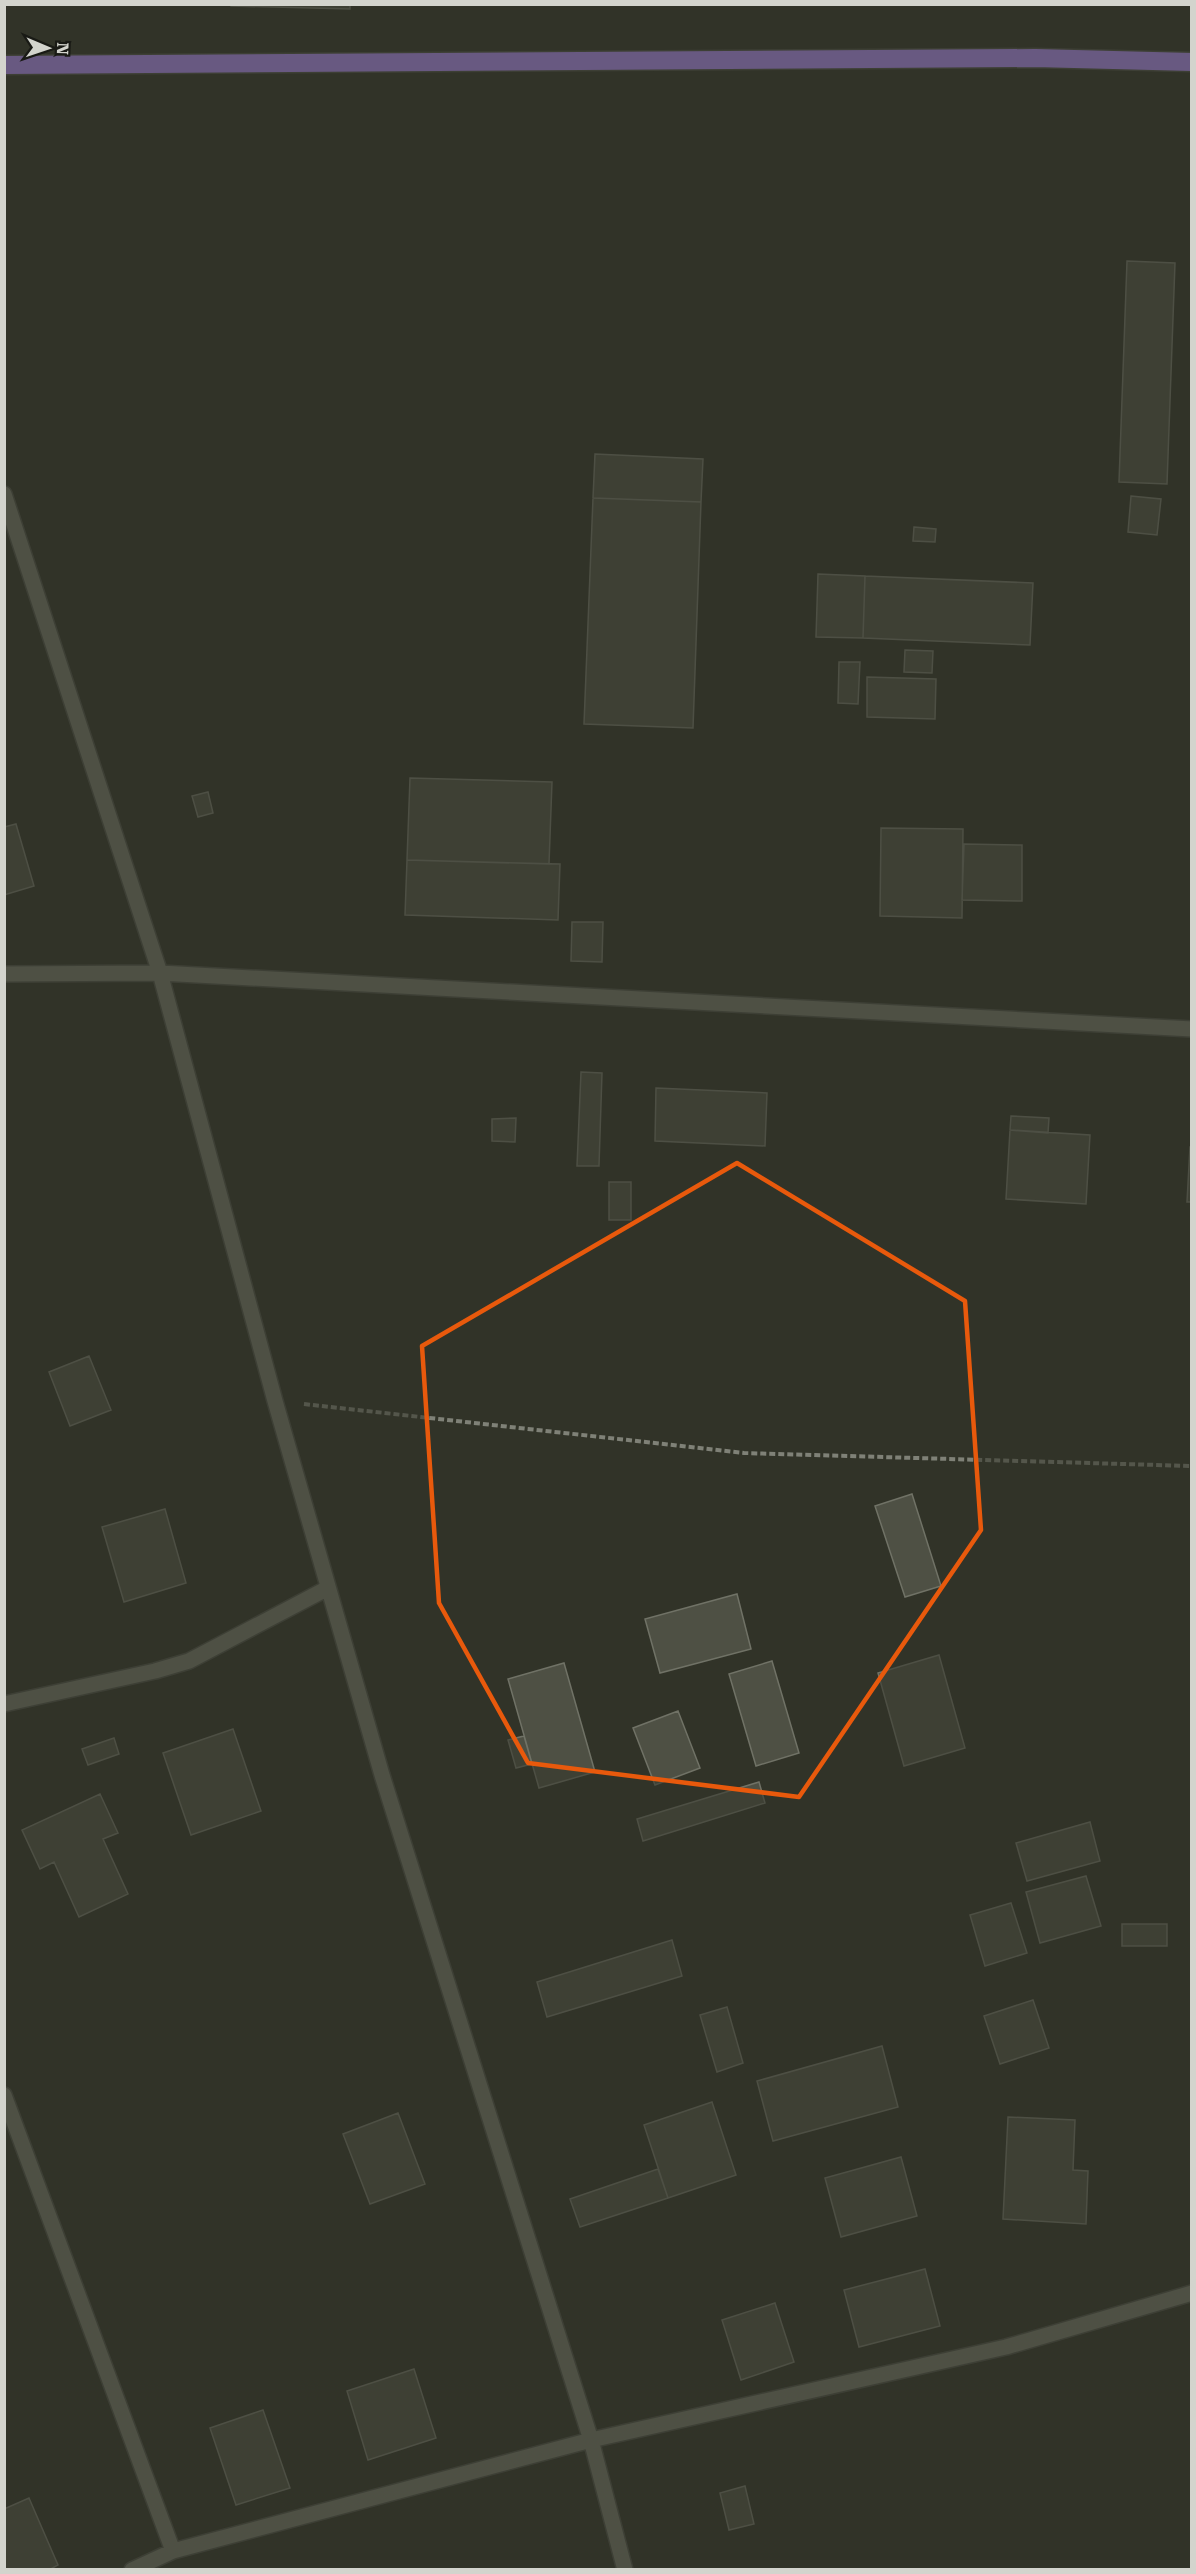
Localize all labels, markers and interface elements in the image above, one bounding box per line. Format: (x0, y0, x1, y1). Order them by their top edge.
north arrow (18, 18, 78, 78)
text: N (53, 42, 72, 55)

